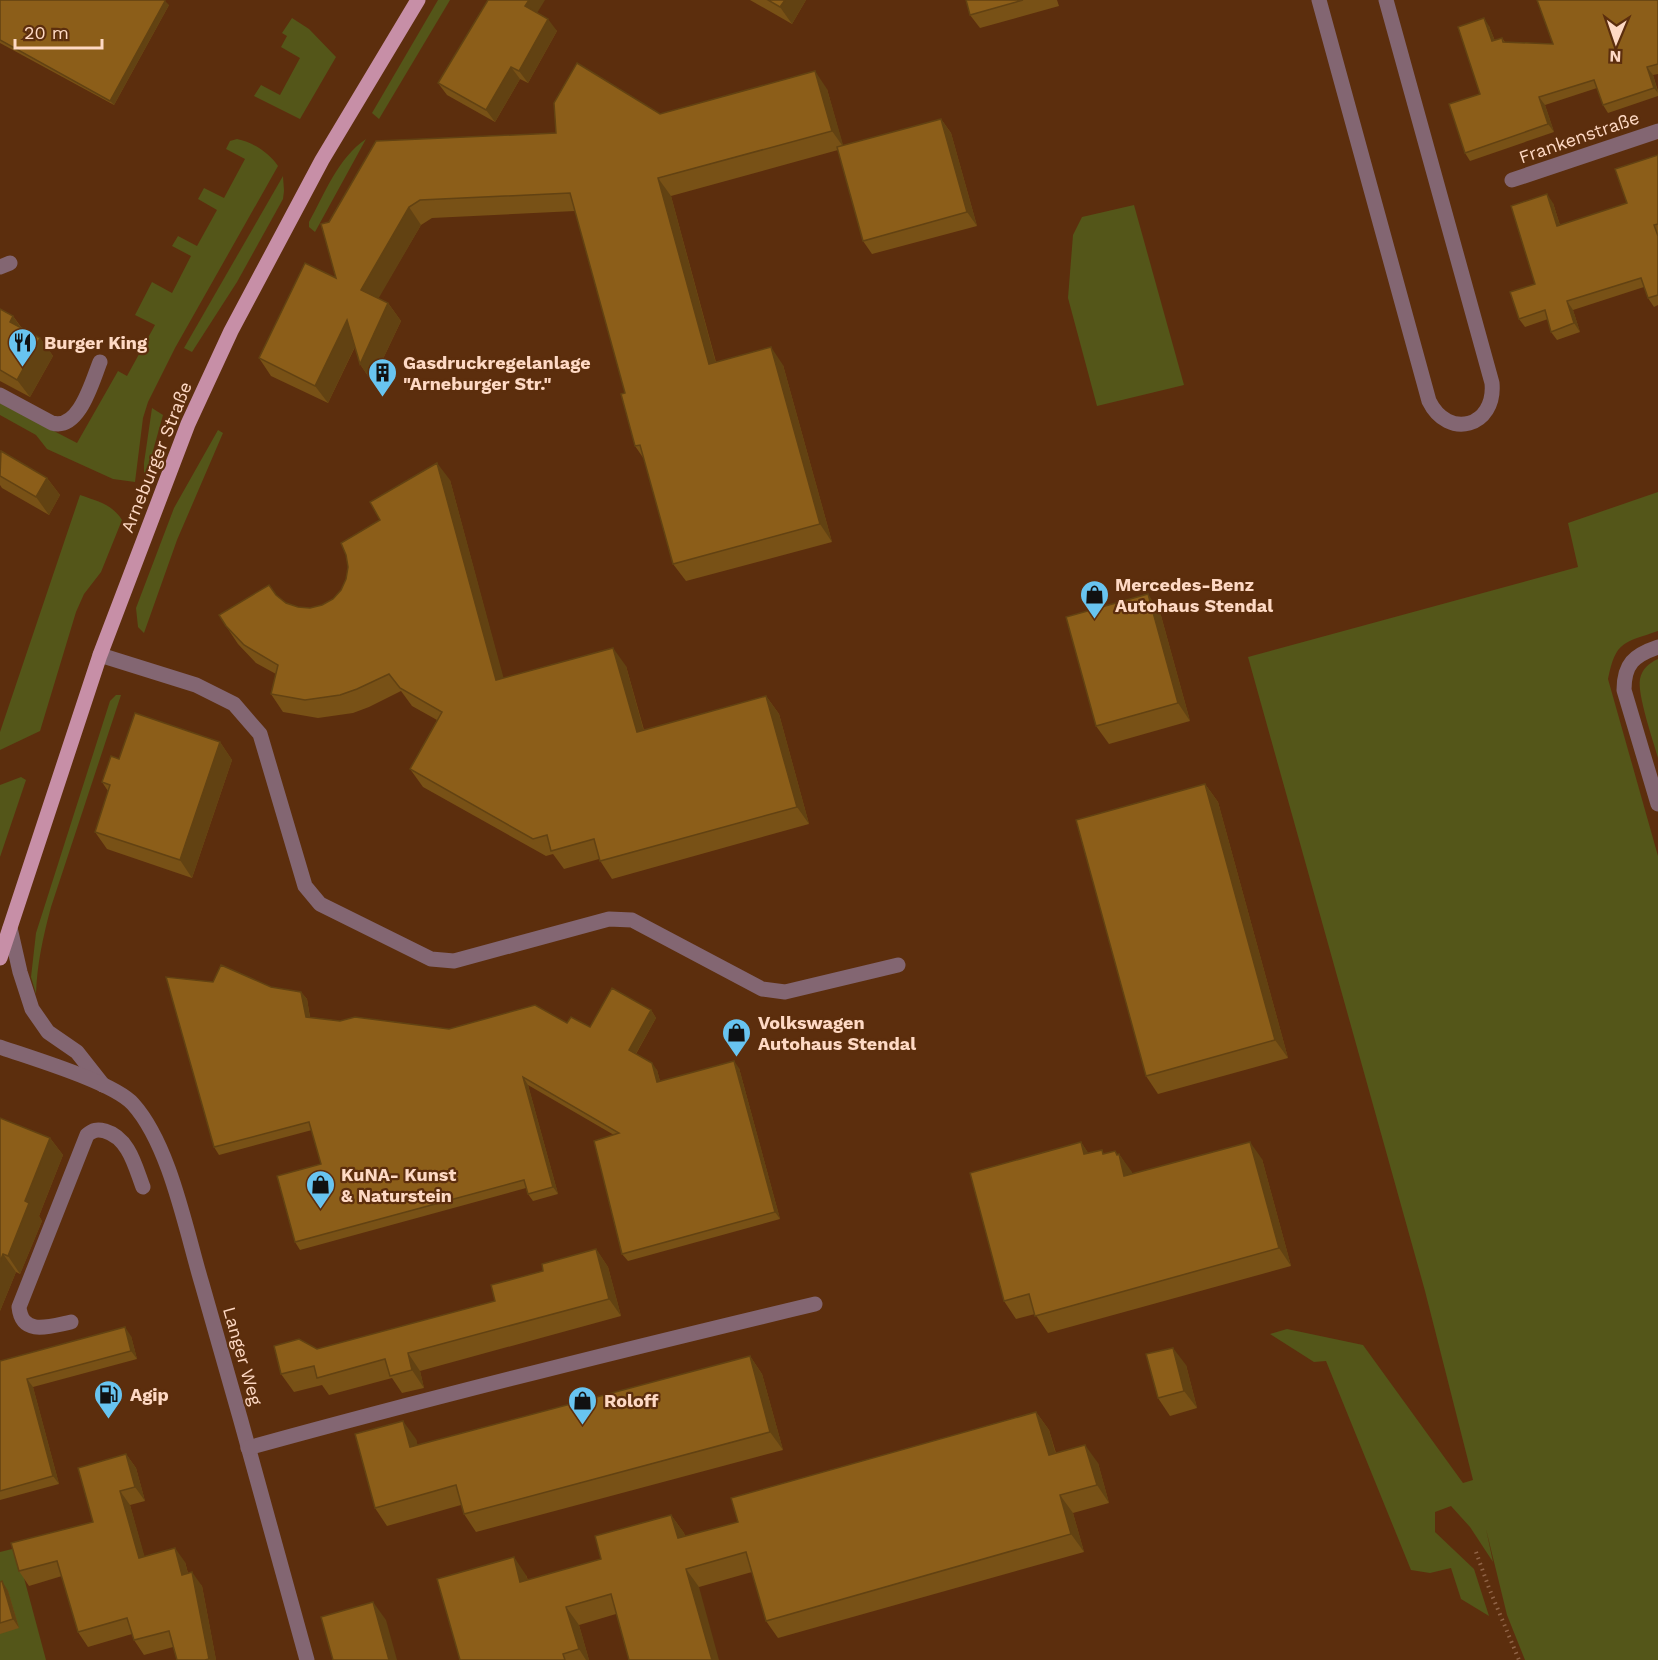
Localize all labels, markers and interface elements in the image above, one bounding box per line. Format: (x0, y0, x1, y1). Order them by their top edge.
scale bar (15, 12, 102, 50)
north arrow (1586, 12, 1646, 72)
text: 20 m (24, 22, 69, 43)
text: N (1609, 47, 1622, 66)
street label: Frankenstraße (1516, 107, 1642, 167)
restaurant icon: Burger King (7, 326, 39, 368)
place label: Burger King (44, 332, 148, 353)
place label: Gasdruckregelanlage "Arneburger Str." (403, 352, 591, 394)
building icon: Gasdruckregelanlage "Arneburger Str." (366, 356, 398, 398)
street label: Arneburger Straße (116, 378, 196, 536)
place label: Mercedes-Benz Autohaus Stendal (1115, 574, 1273, 616)
shop icon: Mercedes-Benz Autohaus Stendal (1078, 578, 1110, 620)
place label: Volkswagen Autohaus Stendal (758, 1012, 916, 1054)
shop icon: Volkswagen Autohaus Stendal (721, 1016, 753, 1058)
place label: KuNA- Kunst & Naturstein (341, 1164, 456, 1206)
shop icon: KuNA- Kunst & Naturstein (304, 1168, 336, 1210)
street label: Langer Weg (219, 1304, 267, 1408)
fuel station icon: Agip (93, 1378, 125, 1420)
place label: Agip (130, 1384, 169, 1405)
shop icon: Roloff (567, 1384, 599, 1426)
place label: Roloff (604, 1390, 659, 1411)

